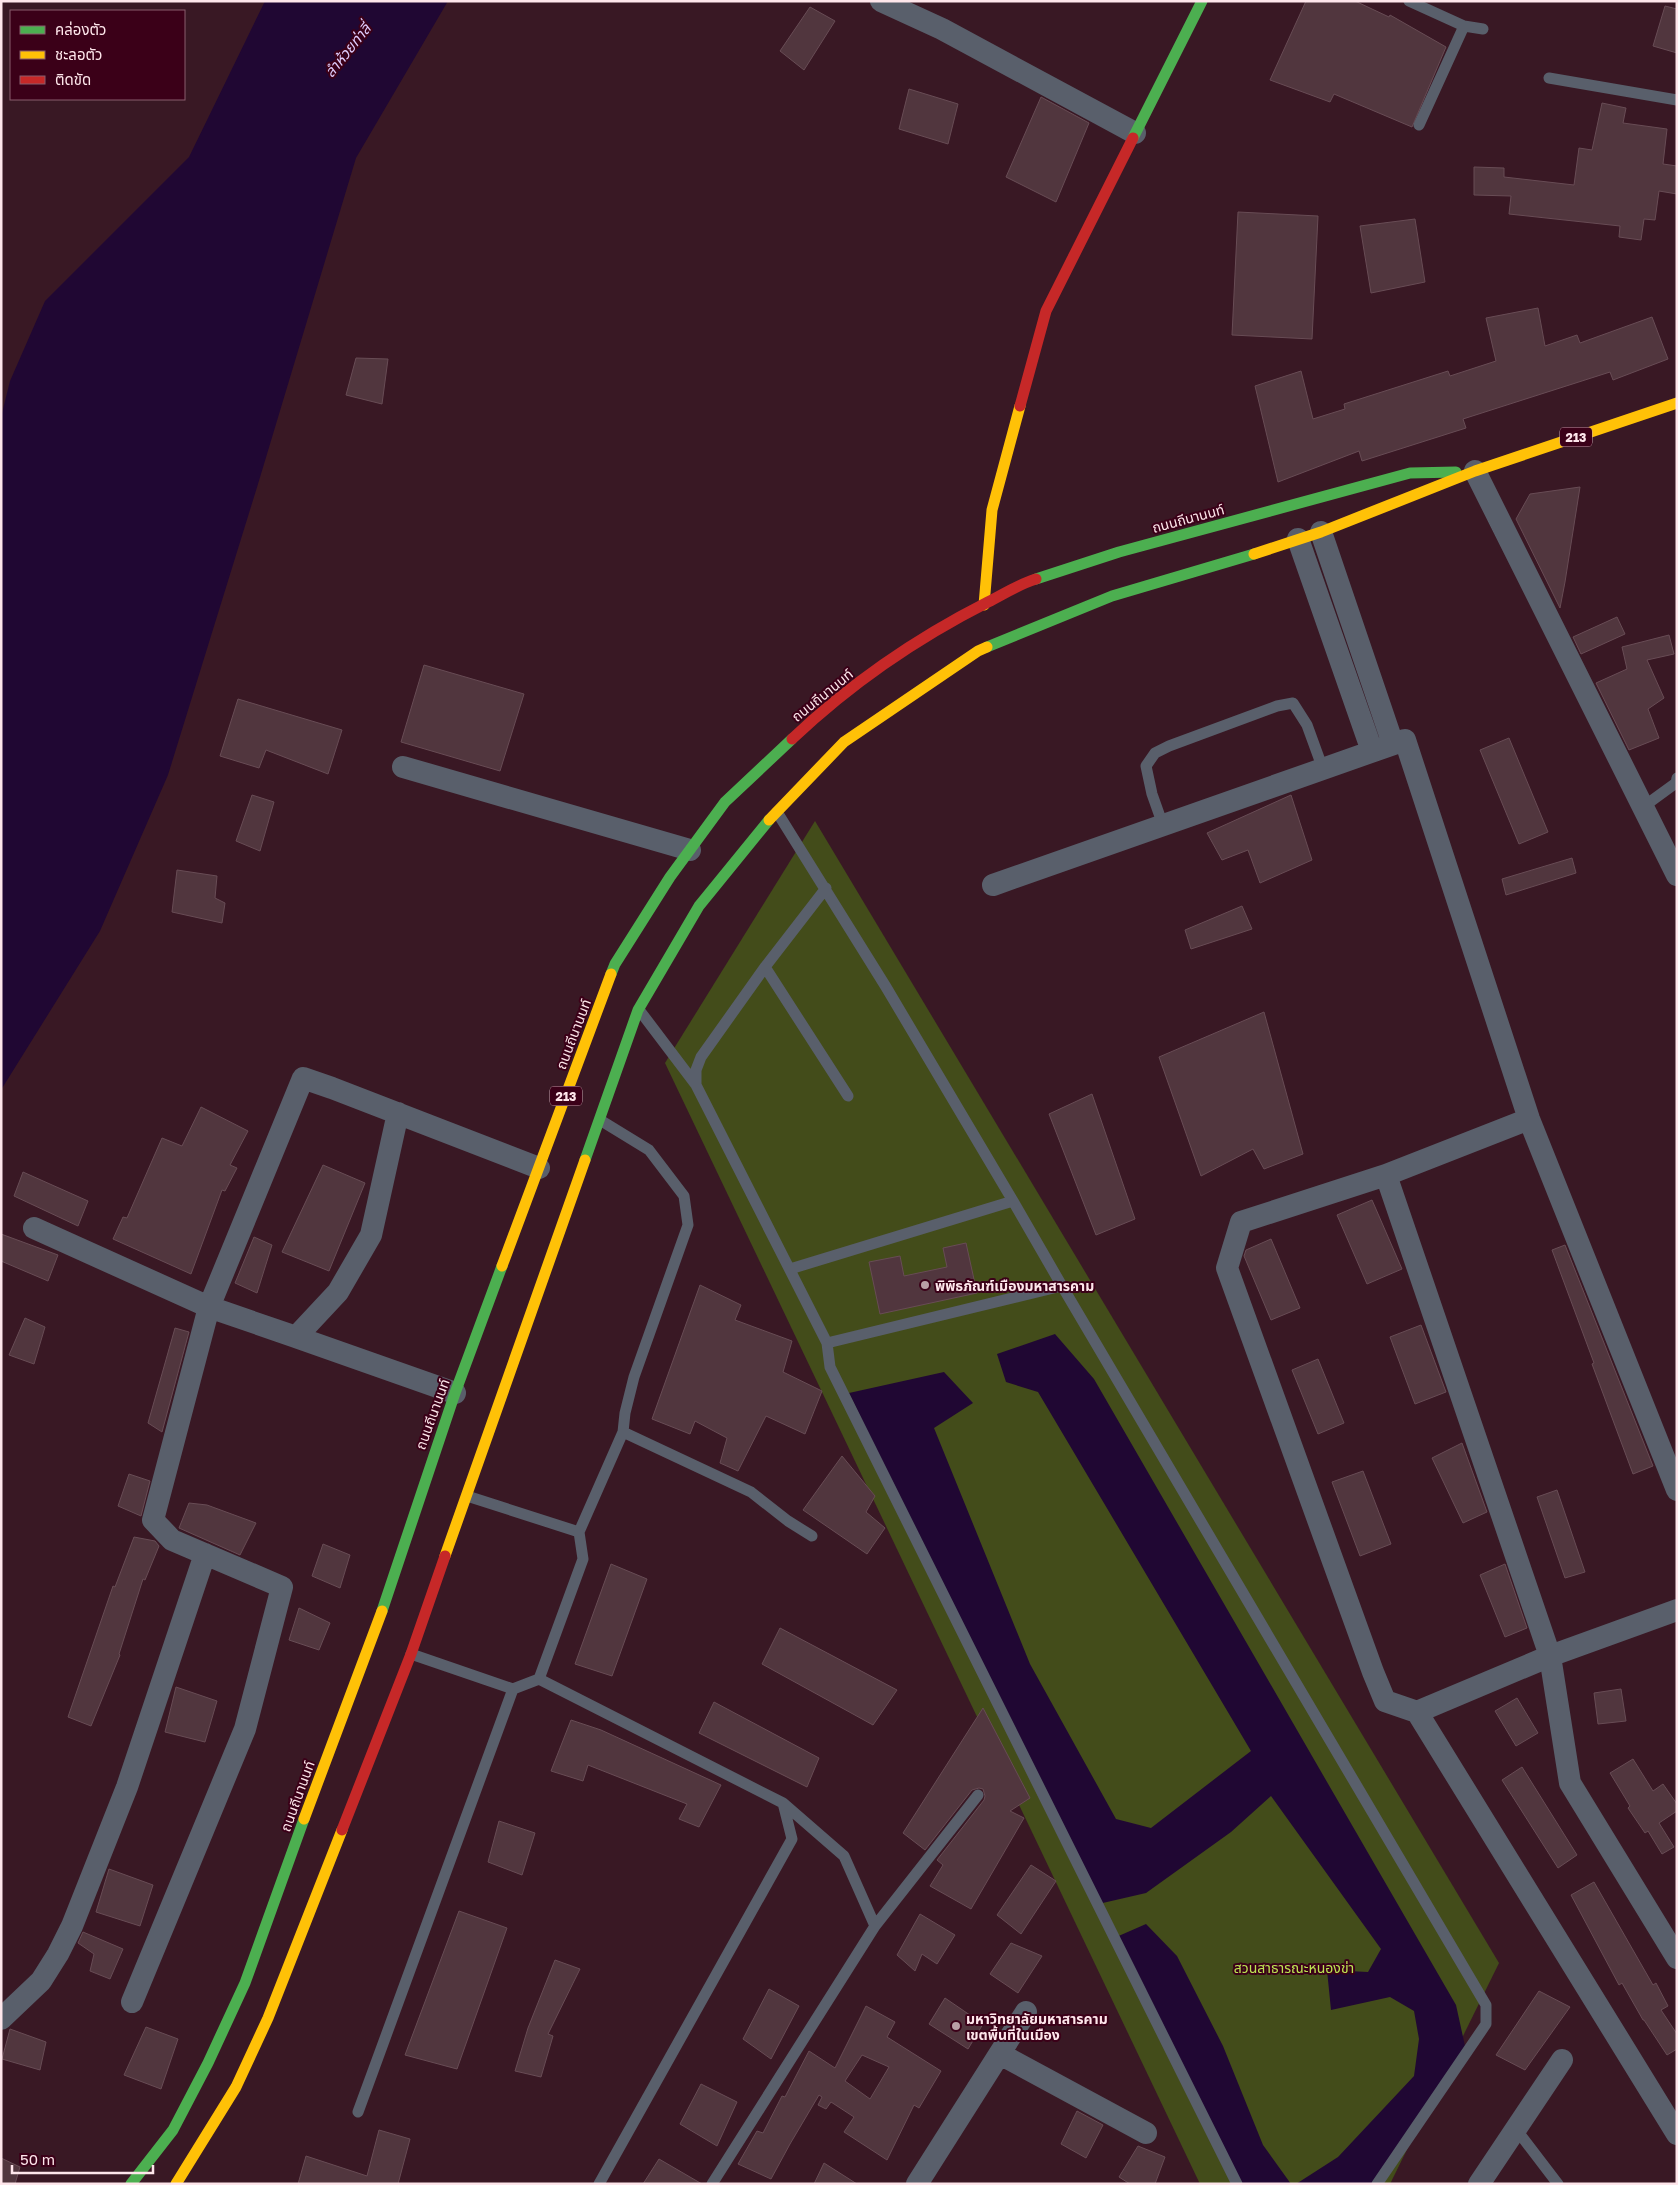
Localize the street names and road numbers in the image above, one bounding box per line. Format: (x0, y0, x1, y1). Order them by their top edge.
road number: 213 (1560, 428, 1592, 447)
street label: ถนนถีนานนท์ (1150, 500, 1226, 536)
street label: ถนนถีนานนท์ (788, 665, 856, 725)
street label: ถนนถีนานนท์ (552, 996, 594, 1072)
road number: 213 (550, 1086, 582, 1106)
street label: ถนนถีนานนท์ (411, 1376, 453, 1452)
street label: ถนนถีนานนท์ (276, 1758, 318, 1834)

